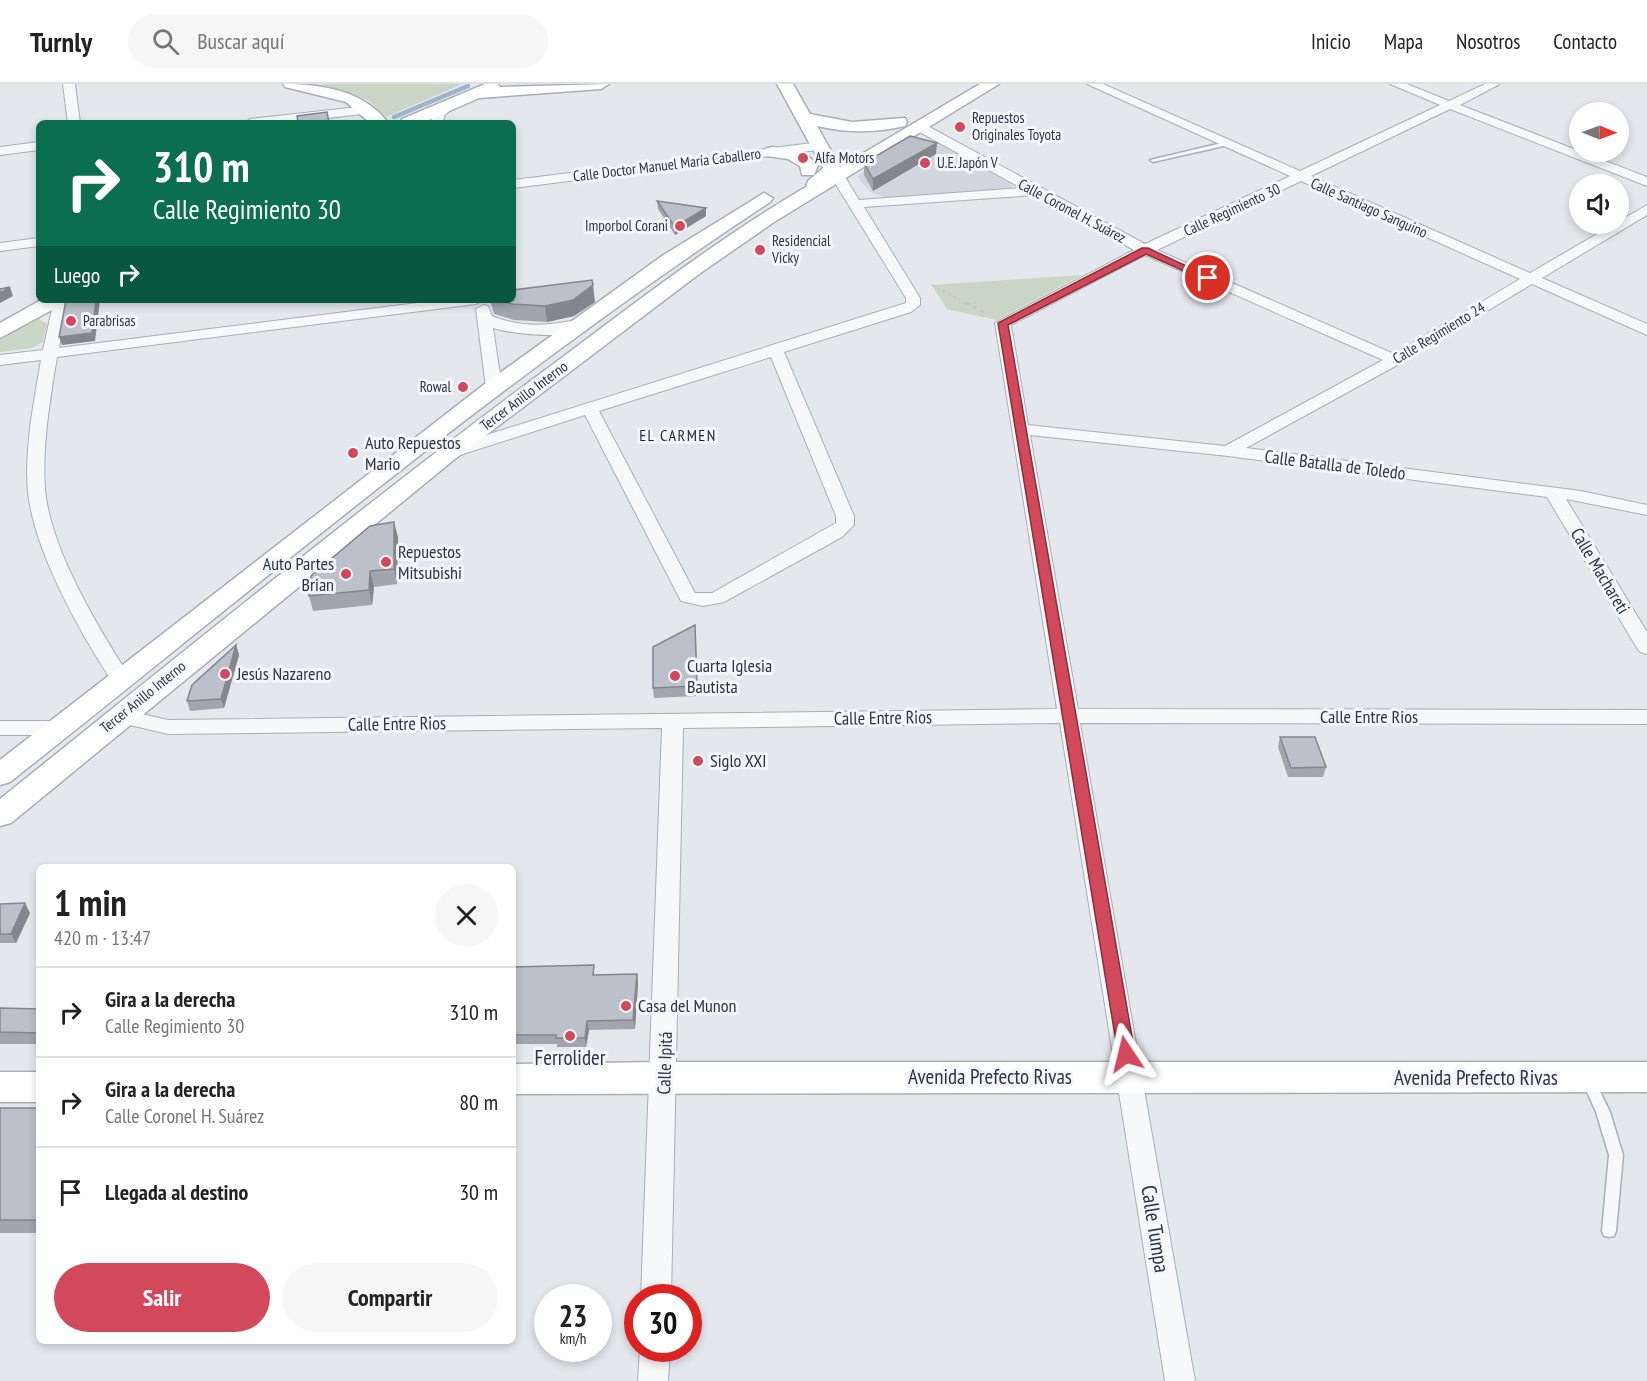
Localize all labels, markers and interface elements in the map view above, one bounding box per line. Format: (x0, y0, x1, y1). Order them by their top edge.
search box (128, 14, 548, 68)
text: Turnly (30, 23, 92, 60)
icon: search (149, 25, 182, 58)
text: Buscar aquí (197, 27, 284, 55)
text: Inicio (1311, 28, 1351, 55)
text: Mapa (1384, 28, 1423, 55)
text: Nosotros (1456, 28, 1520, 55)
text: Contacto (1553, 28, 1617, 55)
north arrow (1569, 102, 1629, 162)
map controls (1569, 102, 1629, 234)
place label: Repuestos Originales Toyota (972, 108, 1061, 144)
marker: Repuestos Originales Toyota (953, 120, 967, 134)
text: 310 m (153, 139, 250, 194)
icon: right (54, 144, 132, 222)
street label: Calle Doctor Manuel María Caballero (572, 144, 762, 185)
place label: Alfa Motors (815, 148, 874, 167)
marker: Alfa Motors (796, 151, 810, 165)
place label: U.E. Japón V (937, 153, 998, 172)
marker: U.E. Japón V (918, 156, 932, 170)
street label: Calle Santiago Sanguino (1308, 173, 1431, 242)
street label: Calle Coronel H. Suárez (1015, 174, 1129, 247)
button: sound (1569, 174, 1629, 234)
street label: Calle Regimiento 30 (1180, 179, 1283, 240)
text: Calle Regimiento 30 (153, 192, 341, 226)
place label: Imporbol Corani (585, 216, 668, 235)
marker: Imporbol Corani (673, 219, 687, 233)
place label: Residencial Vicky (771, 231, 831, 267)
marker: Residencial Vicky (753, 243, 767, 257)
pin (1182, 252, 1233, 303)
icon: right (112, 258, 145, 291)
text: Luego (54, 261, 100, 289)
icon: arrive (1191, 261, 1224, 294)
street label: Calle Regimiento 24 (1389, 297, 1489, 368)
place label: Parabrisas (83, 311, 136, 330)
marker: Parabrisas (64, 314, 78, 328)
street label: Tercer Anillo Interno (476, 357, 571, 435)
place label: Rowal (420, 377, 451, 396)
marker: Rowal (456, 380, 470, 394)
district label: EL CARMEN (639, 425, 717, 445)
place label: Auto Repuestos Mario (365, 431, 461, 475)
street label: Calle Batalla de Toledo (1263, 444, 1407, 485)
marker: Auto Repuestos Mario (346, 446, 360, 460)
street label: Calle Machareti (1566, 524, 1635, 618)
place label: Repuestos Mitsubishi (398, 540, 462, 584)
place label: Auto Partes Brian (263, 552, 334, 596)
marker: Repuestos Mitsubishi (379, 555, 393, 569)
marker: Auto Partes Brian (339, 567, 353, 581)
place label: Cuarta Iglesia Bautista (687, 654, 772, 698)
street label: Tercer Anillo Interno (96, 656, 189, 737)
place label: Jesús Nazareno (236, 662, 331, 685)
marker: Jesús Nazareno (218, 667, 232, 681)
marker: Cuarta Iglesia Bautista (668, 669, 682, 683)
street label: Calle Entre Rios (834, 705, 932, 730)
street label: Calle Entre Rios (1320, 705, 1418, 728)
street label: Calle Entre Rios (348, 711, 446, 736)
place label: Siglo XXI (710, 749, 766, 772)
marker: Siglo XXI (691, 754, 705, 768)
text: 1 min (54, 879, 127, 926)
button: close (435, 884, 498, 947)
text: 420 m · 13:47 (54, 925, 151, 951)
text: Gira a la derecha (105, 985, 235, 1013)
place label: Casa del Munon (638, 994, 736, 1017)
icon: right (54, 996, 87, 1029)
text: 310 m (449, 998, 498, 1026)
marker: Casa del Munon (619, 999, 633, 1013)
text: Calle Regimiento 30 (105, 1013, 244, 1039)
position arrow (1094, 1022, 1158, 1086)
marker: Ferrolider (563, 1029, 577, 1043)
street label: Calle Ipitá (652, 1031, 677, 1095)
place label: Ferrolider (535, 1044, 606, 1071)
street label: Avenida Prefecto Rivas (908, 1063, 1072, 1090)
street label: Avenida Prefecto Rivas (1394, 1064, 1558, 1091)
text: Gira a la derecha (105, 1075, 235, 1103)
icon: right (54, 1086, 87, 1119)
text: 80 m (459, 1088, 498, 1116)
text: Calle Coronel H. Suárez (105, 1103, 264, 1129)
icon: arrive (54, 1176, 87, 1209)
text: Llegada al destino (105, 1178, 248, 1206)
text: 30 m (459, 1178, 498, 1206)
street label: Calle Tumpa (1135, 1183, 1176, 1275)
button: Salir (54, 1263, 270, 1332)
button: Compartir (282, 1263, 498, 1332)
speed limit sign: 30 (624, 1284, 702, 1362)
text: 23 (559, 1296, 587, 1335)
text: km/h (560, 1329, 586, 1348)

